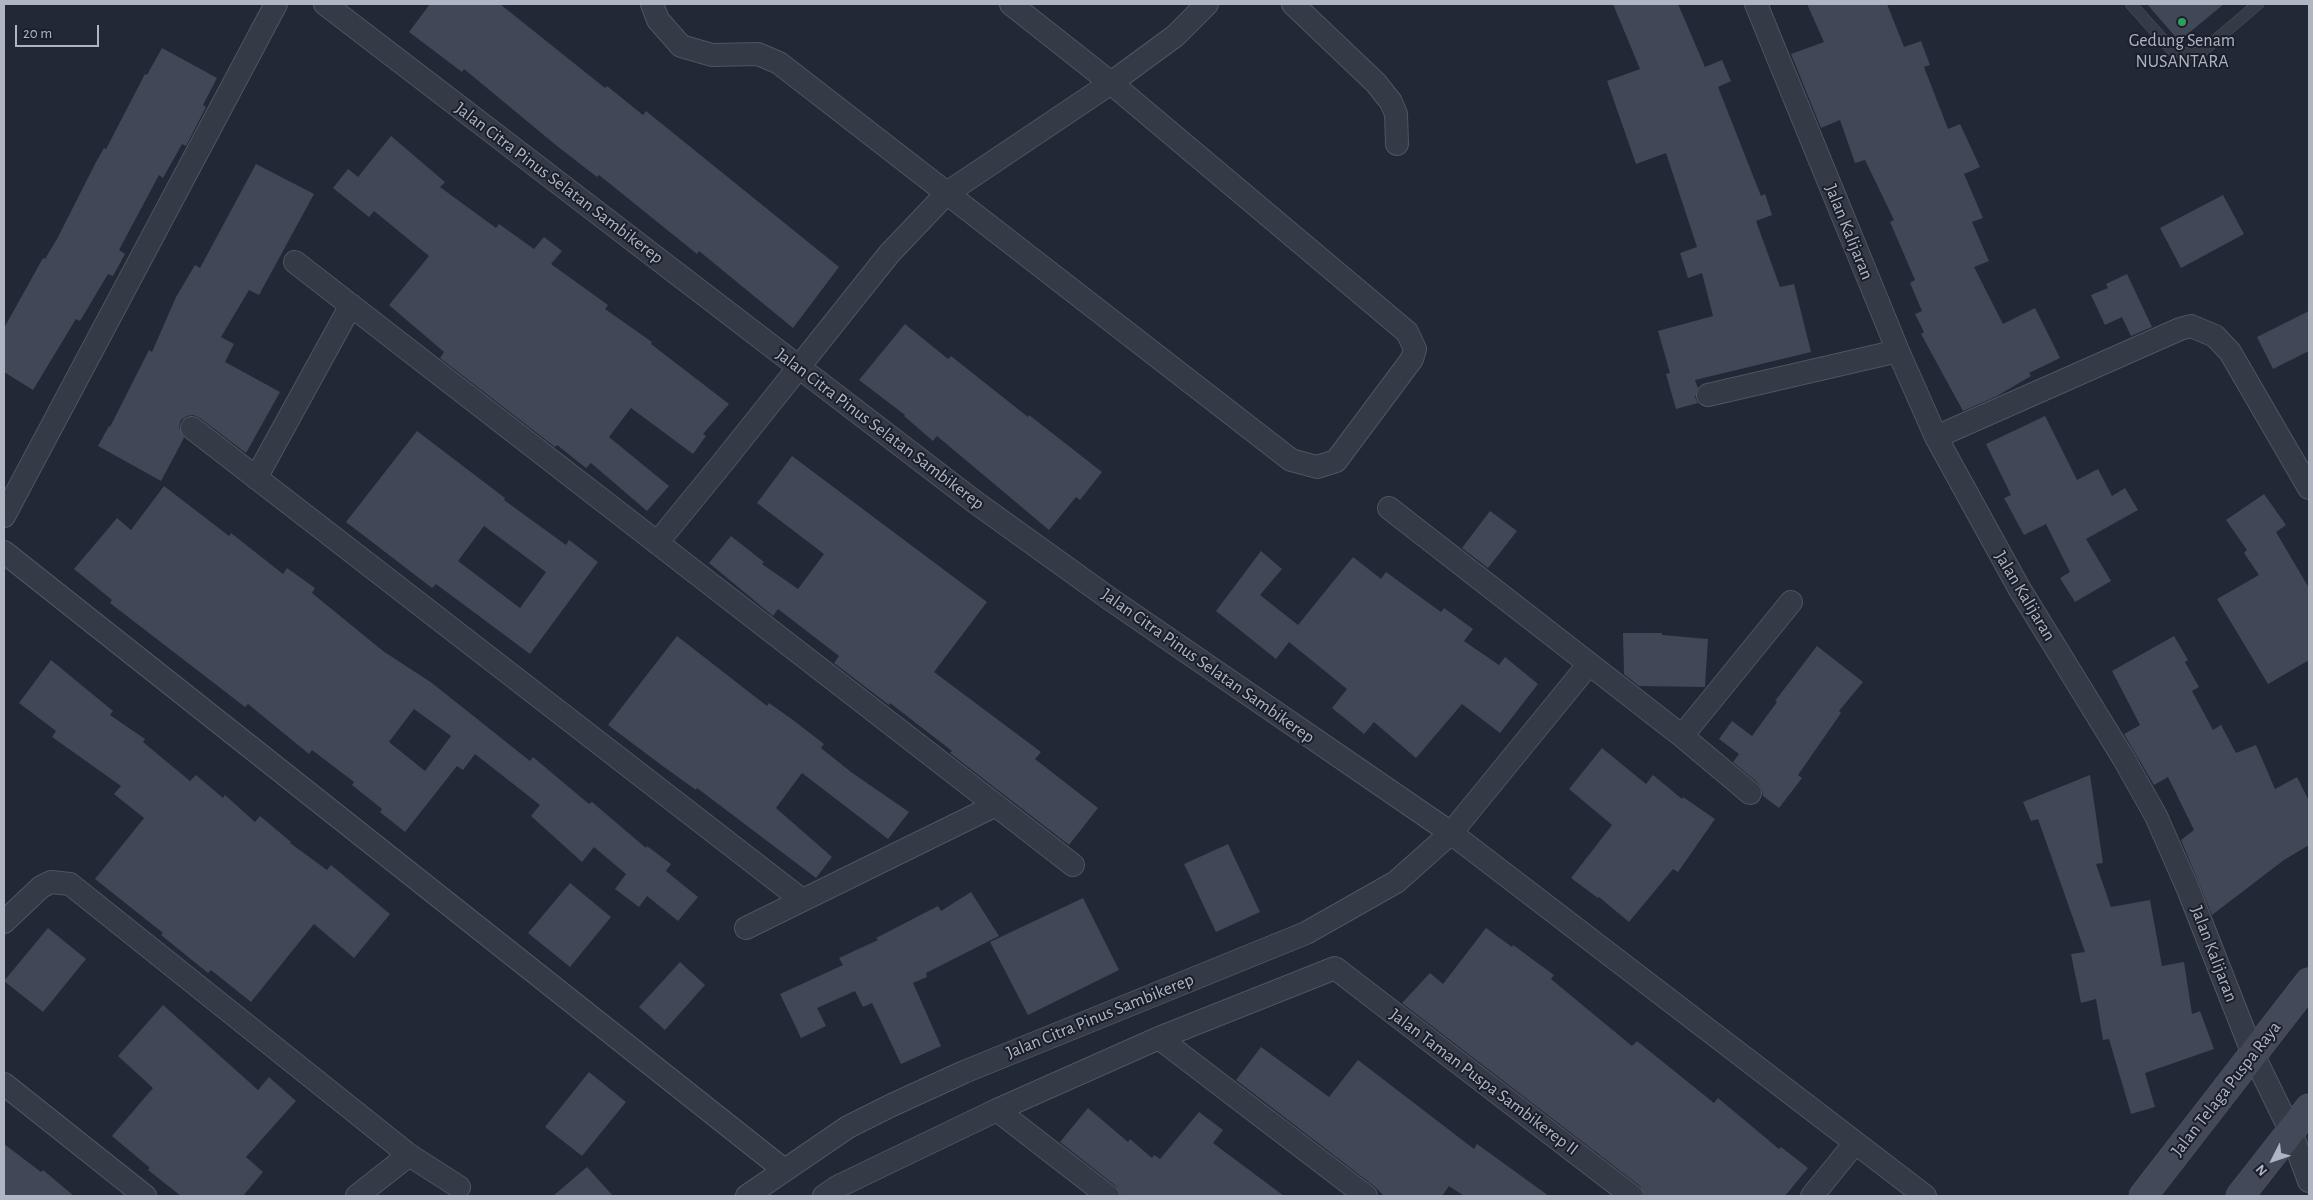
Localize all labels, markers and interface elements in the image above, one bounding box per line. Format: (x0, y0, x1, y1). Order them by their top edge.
scale bar (18, 15, 101, 47)
marker: Gedung Senam NUSANTARA (2176, 16, 2188, 28)
text: 20 m (23, 26, 52, 41)
place label: Gedung Senam NUSANTARA (2129, 30, 2235, 72)
street label: Jalan Citra Pinus Selatan Sambikerep (450, 97, 668, 269)
street label: Jalan Kalijaran (1820, 181, 1878, 283)
street label: Jalan Citra Pinus Selatan Sambikerep (771, 343, 989, 515)
street label: Jalan Kalijaran (1990, 547, 2060, 645)
street label: Jalan Citra Pinus Selatan Sambikerep (1097, 584, 1319, 748)
street label: Jalan Kalijaran (2186, 903, 2242, 1005)
street label: Jalan Citra Pinus Sambikerep (1003, 968, 1197, 1064)
street label: Jalan Taman Puspa Sambikerep II (1385, 1004, 1583, 1160)
street label: Jalan Telaga Puspa Raya (2166, 1017, 2286, 1161)
north arrow (2248, 1135, 2298, 1185)
text: N (2253, 1162, 2270, 1178)

